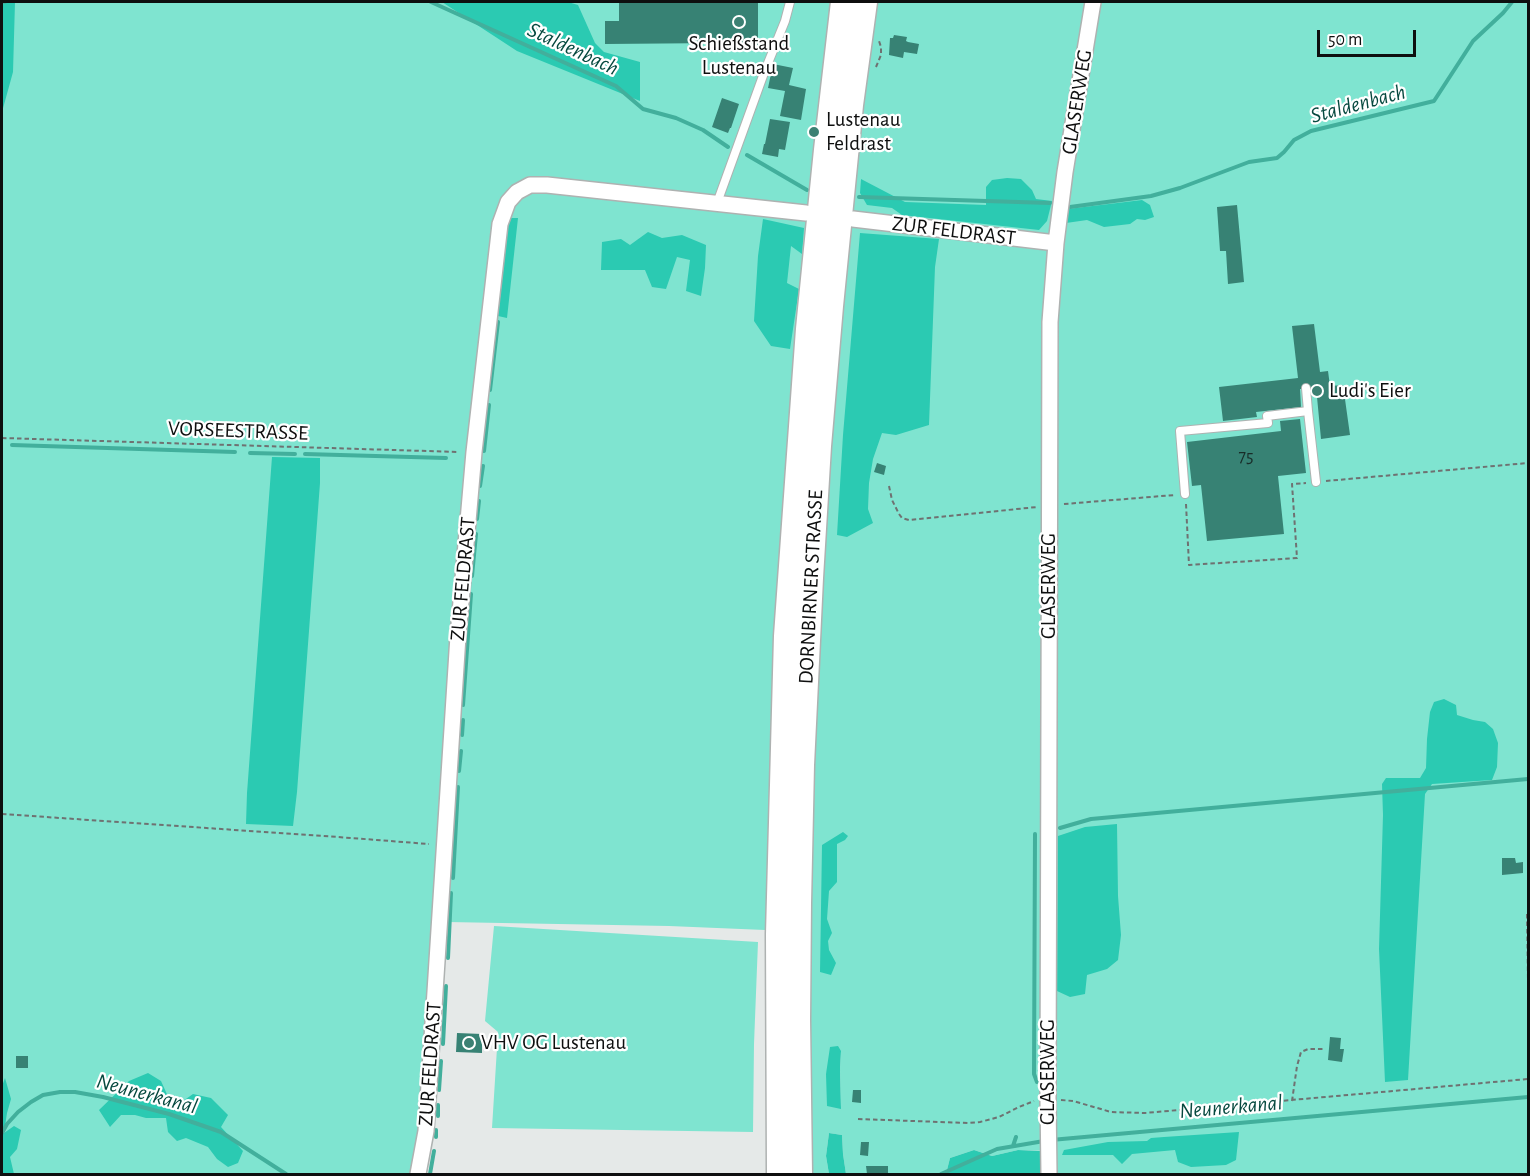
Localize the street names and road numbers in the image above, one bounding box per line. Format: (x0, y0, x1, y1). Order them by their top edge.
street label: GLASERWEG (1056, 48, 1098, 156)
street label: ZUR FELDRAST (891, 211, 1017, 251)
street label: VORSEESTRASSE (167, 416, 309, 446)
street label: DORNBIRNER STRASSE (793, 489, 829, 685)
street label: ZUR FELDRAST (445, 516, 481, 642)
street label: GLASERWEG (1036, 533, 1062, 639)
street label: ZUR FELDRAST (413, 1001, 447, 1127)
street label: GLASERWEG (1035, 1019, 1061, 1125)

